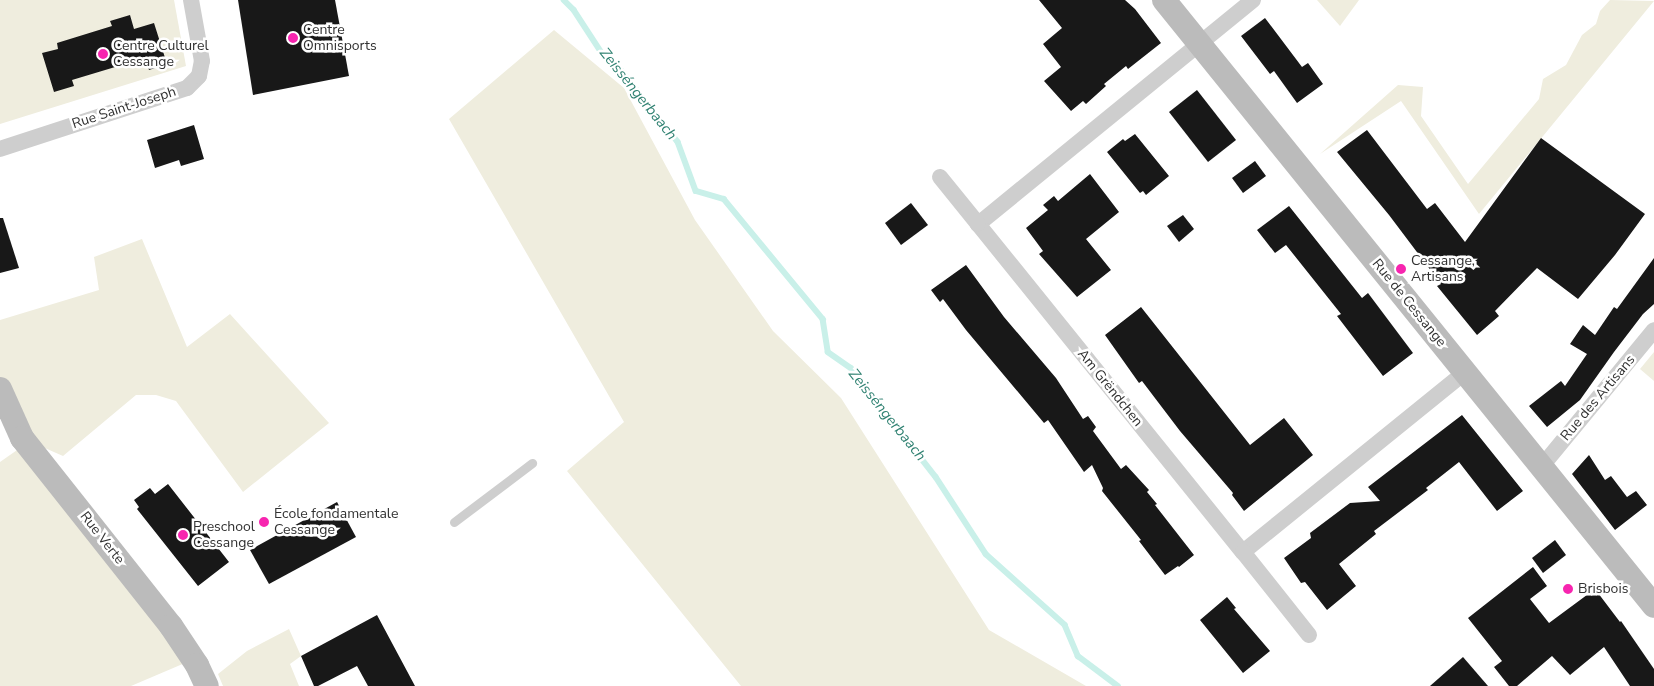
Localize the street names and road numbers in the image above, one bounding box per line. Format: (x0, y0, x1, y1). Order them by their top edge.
street label: Rue Saint-Joseph (70, 83, 178, 133)
street label: Rue de Cessange (1368, 256, 1450, 350)
street label: Am Grëndchen (1074, 346, 1146, 430)
street label: Rue des Artisans (1557, 352, 1639, 444)
street label: Rue Verte (76, 508, 128, 568)

